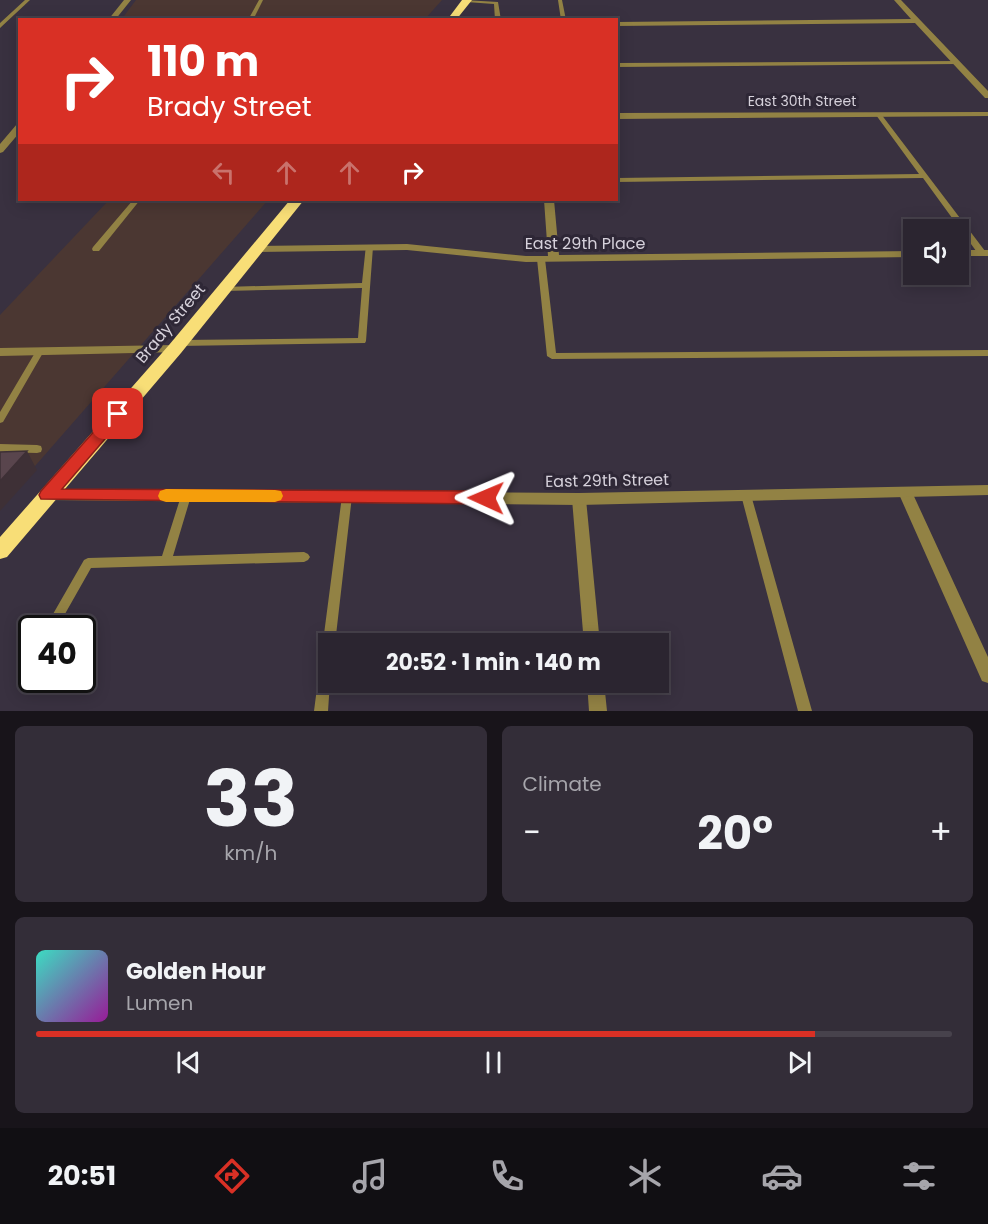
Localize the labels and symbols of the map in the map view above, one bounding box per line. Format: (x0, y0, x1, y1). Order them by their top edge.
street label: East 30th Street (748, 91, 856, 111)
street label: East 29th Place (525, 232, 645, 255)
street label: Brady Street (130, 278, 211, 368)
pin (92, 388, 143, 439)
position arrow (454, 466, 518, 530)
street label: East 29th Street (545, 468, 669, 493)
speed limit sign: 40 (18, 615, 96, 693)

